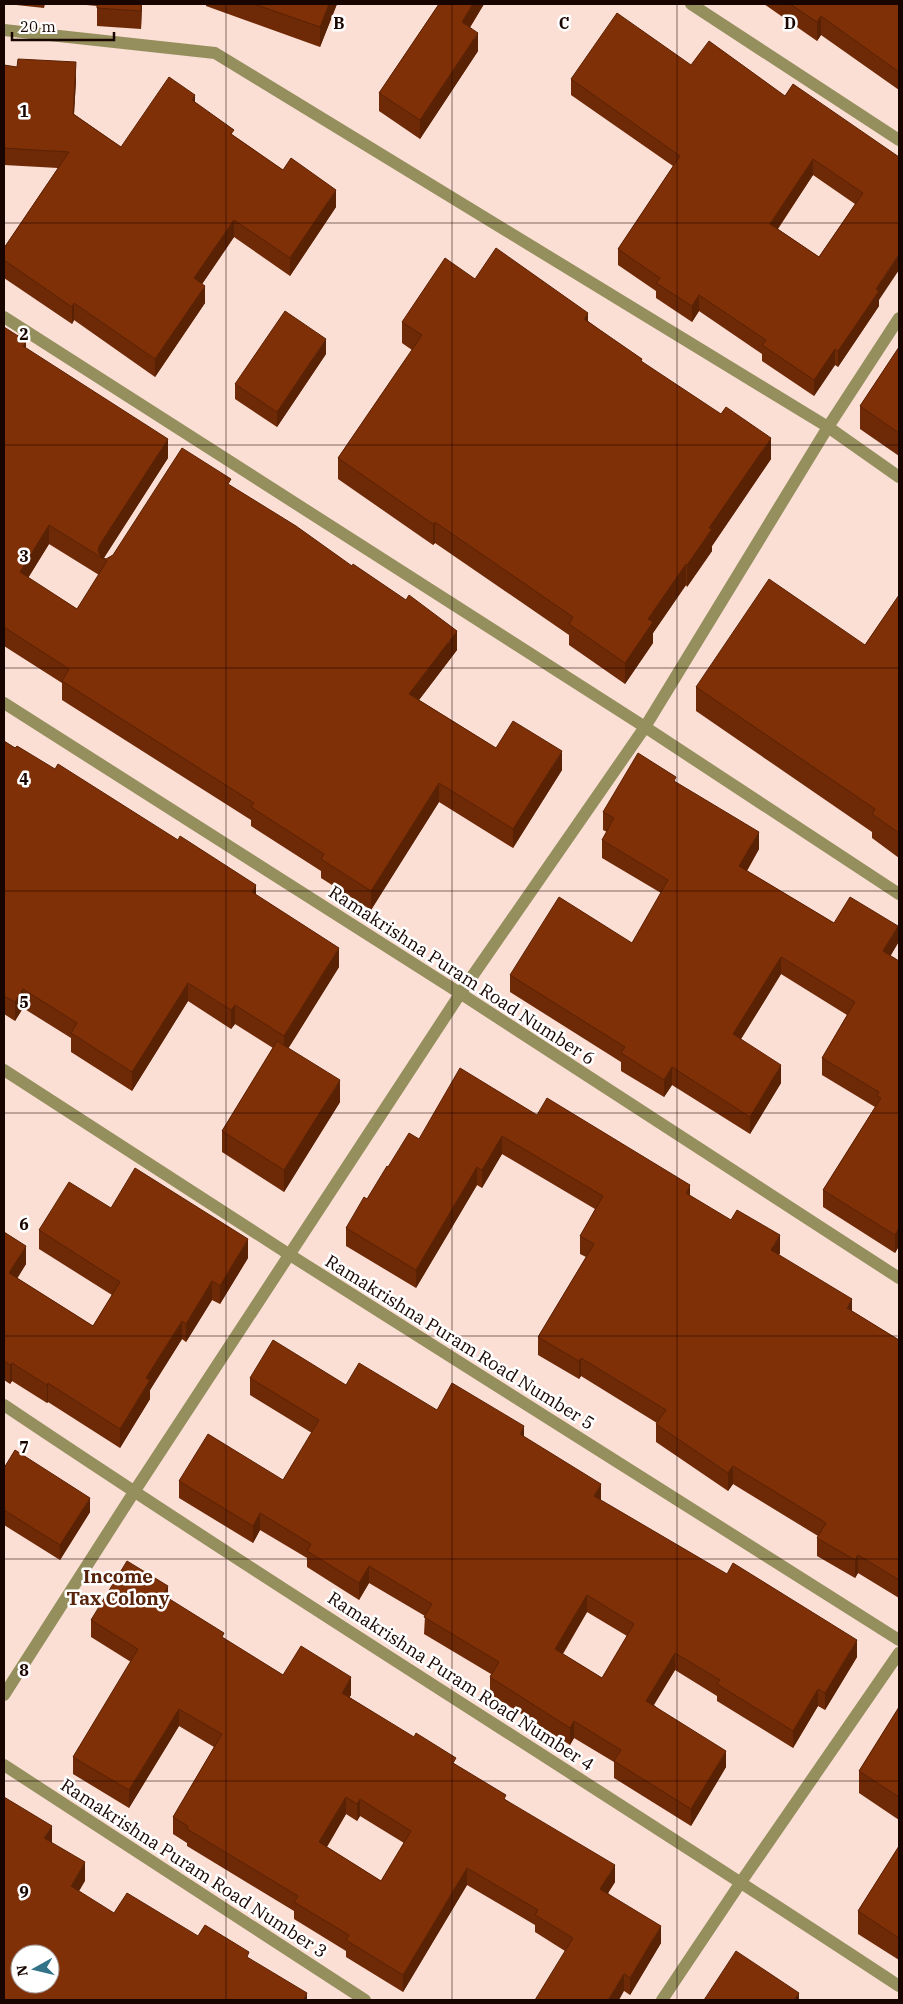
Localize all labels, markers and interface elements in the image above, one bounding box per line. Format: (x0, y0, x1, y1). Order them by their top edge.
scale bar (12, 10, 115, 42)
text: B (333, 13, 345, 33)
text: C (559, 13, 569, 33)
text: D (784, 13, 796, 33)
text: 20 m (20, 17, 56, 36)
text: 1 (19, 101, 29, 121)
text: 2 (19, 324, 29, 344)
text: 3 (19, 546, 29, 566)
text: 4 (19, 769, 29, 789)
street label: Ramakrishna Puram Road Number 6 (324, 880, 600, 1070)
text: 5 (19, 992, 29, 1012)
text: 6 (19, 1214, 29, 1234)
street label: Ramakrishna Puram Road Number 5 (321, 1249, 599, 1435)
text: 7 (19, 1437, 29, 1457)
district label: Income Tax Colony (66, 1564, 170, 1610)
street label: Ramakrishna Puram Road Number 4 (323, 1586, 599, 1776)
text: 8 (19, 1660, 29, 1680)
street label: Ramakrishna Puram Road Number 3 (56, 1773, 332, 1963)
text: 9 (19, 1882, 29, 1902)
north arrow (10, 1944, 60, 1994)
text: N (12, 1964, 32, 1978)

